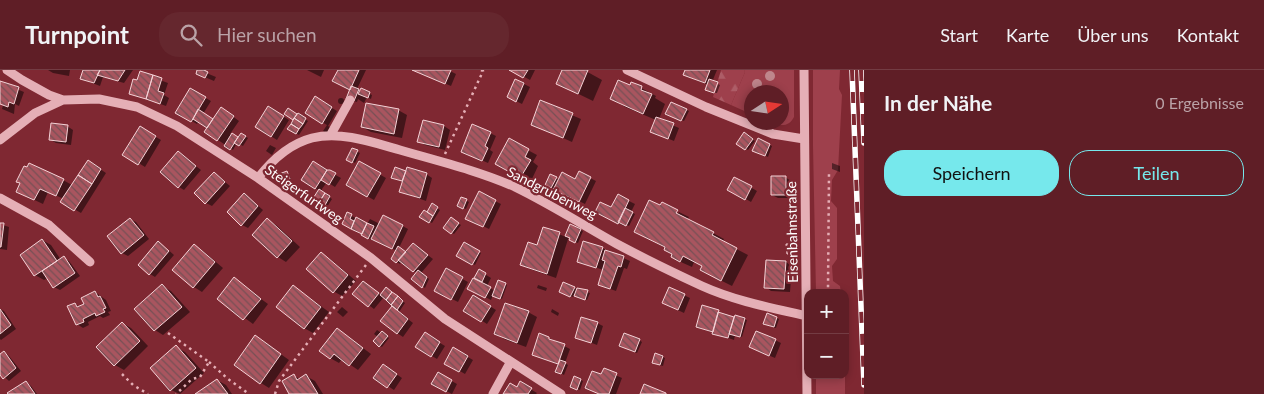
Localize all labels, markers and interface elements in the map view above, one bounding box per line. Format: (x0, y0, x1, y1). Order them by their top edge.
search box (159, 12, 509, 57)
text: Turnpoint (25, 20, 129, 49)
icon: search (177, 21, 205, 49)
text: Hier suchen (217, 23, 316, 46)
text: Start (940, 24, 978, 46)
text: Karte (1006, 24, 1049, 46)
text: Über uns (1077, 24, 1149, 46)
text: Kontakt (1177, 24, 1239, 46)
north arrow (744, 85, 789, 130)
text: In der Nähe (884, 90, 992, 115)
text: 0 Ergebnisse (1155, 93, 1244, 112)
button: Speichern (884, 150, 1059, 196)
button: Teilen (1069, 150, 1244, 196)
street label: Steigerfurtweg (262, 161, 346, 227)
street label: Sandgrubenweg (504, 163, 600, 223)
street label: Eisenbahnstraße (782, 181, 801, 283)
map controls (804, 289, 849, 379)
button: + (804, 289, 849, 334)
button: − (804, 334, 849, 379)

